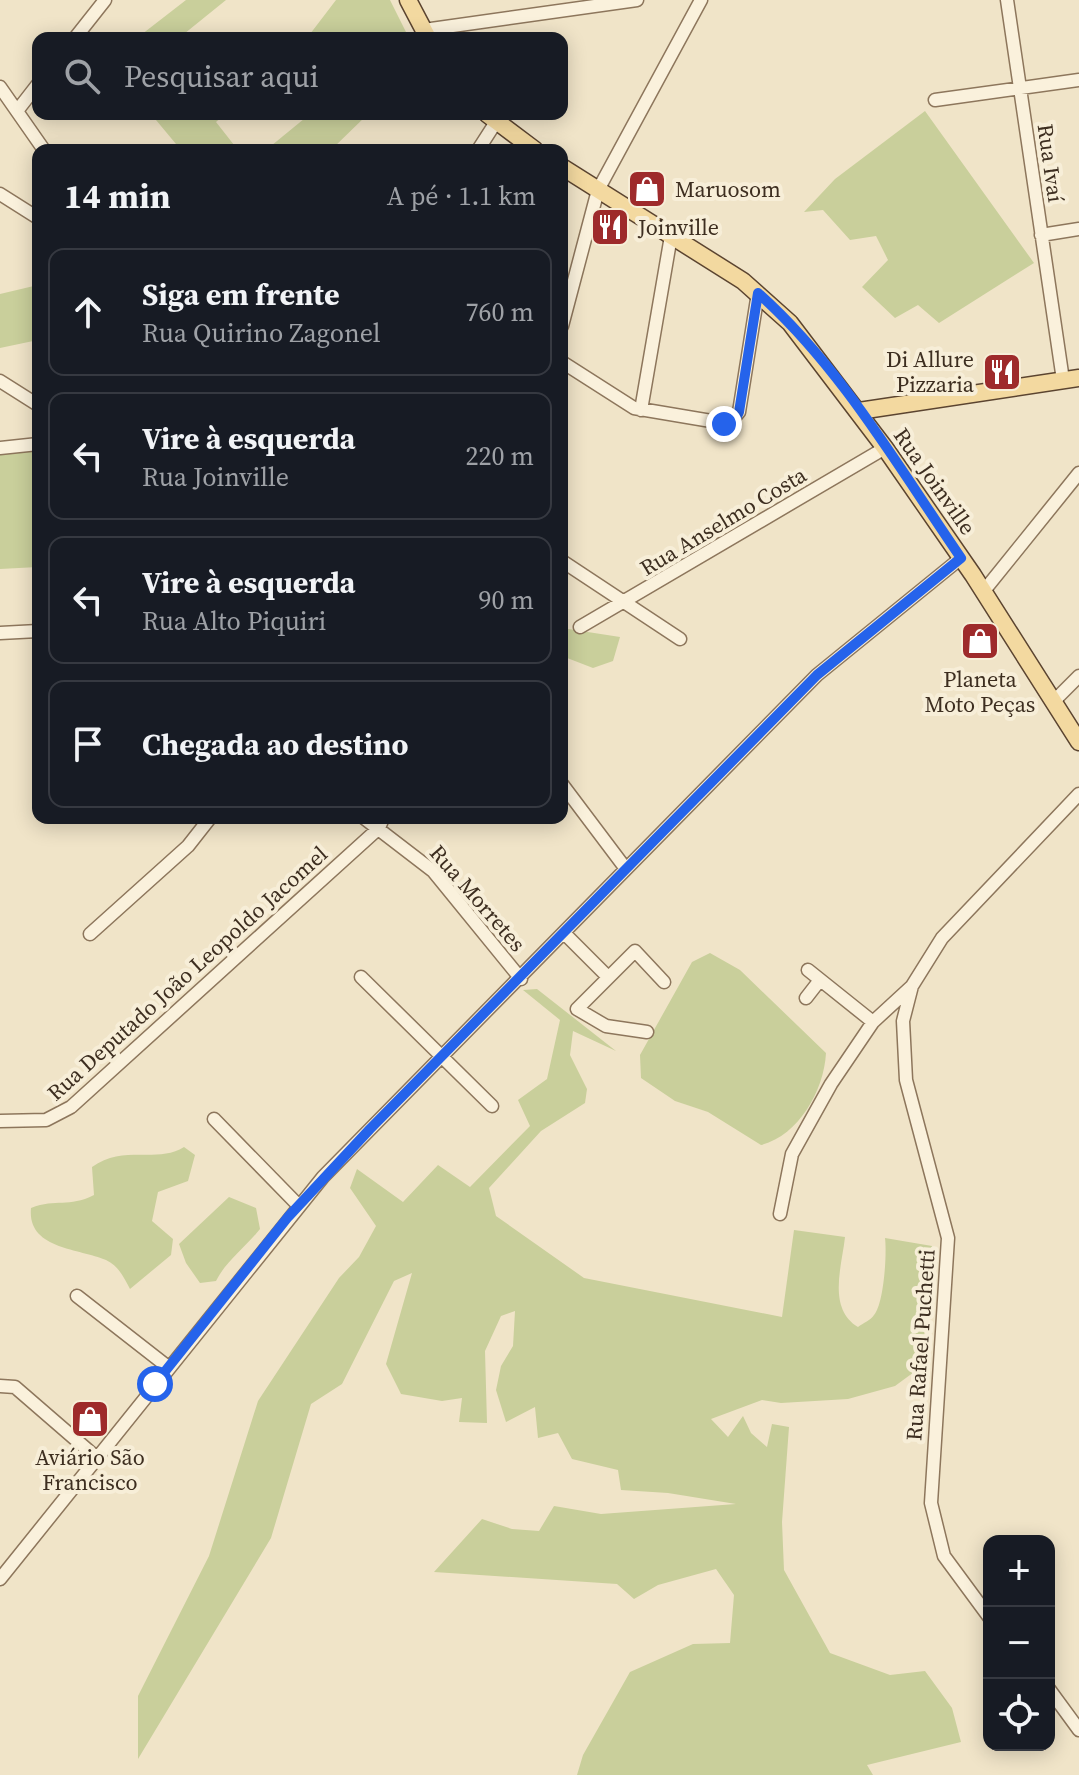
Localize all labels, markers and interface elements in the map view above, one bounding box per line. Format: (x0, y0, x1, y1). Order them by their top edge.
search box (32, 32, 568, 120)
icon: search (60, 54, 104, 98)
text: Pesquisar aqui (124, 56, 319, 97)
street label: Rua Ivaí (1031, 122, 1071, 204)
shop icon: Maruosom (626, 168, 668, 210)
text: 14 min (64, 173, 171, 219)
place label: Maruosom (675, 174, 781, 204)
text: A pé · 1.1 km (387, 178, 536, 214)
restaurant icon: Joinville (589, 206, 631, 248)
place label: Joinville (637, 212, 719, 242)
text: Siga em frente (142, 274, 340, 315)
icon: ahead (66, 290, 110, 334)
text: 760 m (466, 294, 534, 330)
text: Rua Quirino Zagonel (142, 315, 381, 351)
place label: Di Allure Pizzaria (886, 344, 975, 399)
restaurant icon: Di Allure Pizzaria (981, 351, 1023, 393)
route end (706, 406, 742, 442)
text: Vire à esquerda (142, 418, 355, 459)
street label: Rua Joinville (887, 421, 983, 541)
icon: left (66, 434, 110, 478)
text: 220 m (466, 438, 534, 474)
text: Rua Joinville (142, 459, 289, 495)
street label: Rua Anselmo Costa (634, 459, 812, 583)
text: Vire à esquerda (142, 562, 355, 603)
icon: left (66, 578, 110, 622)
text: 90 m (479, 582, 534, 618)
text: Rua Alto Piquiri (142, 603, 326, 639)
shop icon: Planeta Moto Peças (959, 620, 1001, 662)
place label: Planeta Moto Peças (925, 664, 1035, 719)
icon: arrive (66, 722, 110, 766)
text: Chegada ao destino (142, 724, 408, 765)
street label: Rua Morretes (423, 838, 533, 958)
street label: Rua Deputado João Leopoldo Jacomel (40, 839, 334, 1107)
street label: Rua Rafael Puchetti (898, 1248, 942, 1442)
route start (137, 1366, 173, 1402)
shop icon: Aviário São Francisco (69, 1398, 111, 1440)
place label: Aviário São Francisco (35, 1442, 145, 1497)
map controls (983, 1535, 1055, 1751)
button: + (983, 1535, 1055, 1607)
button: − (983, 1607, 1055, 1679)
button: locate (983, 1679, 1055, 1751)

